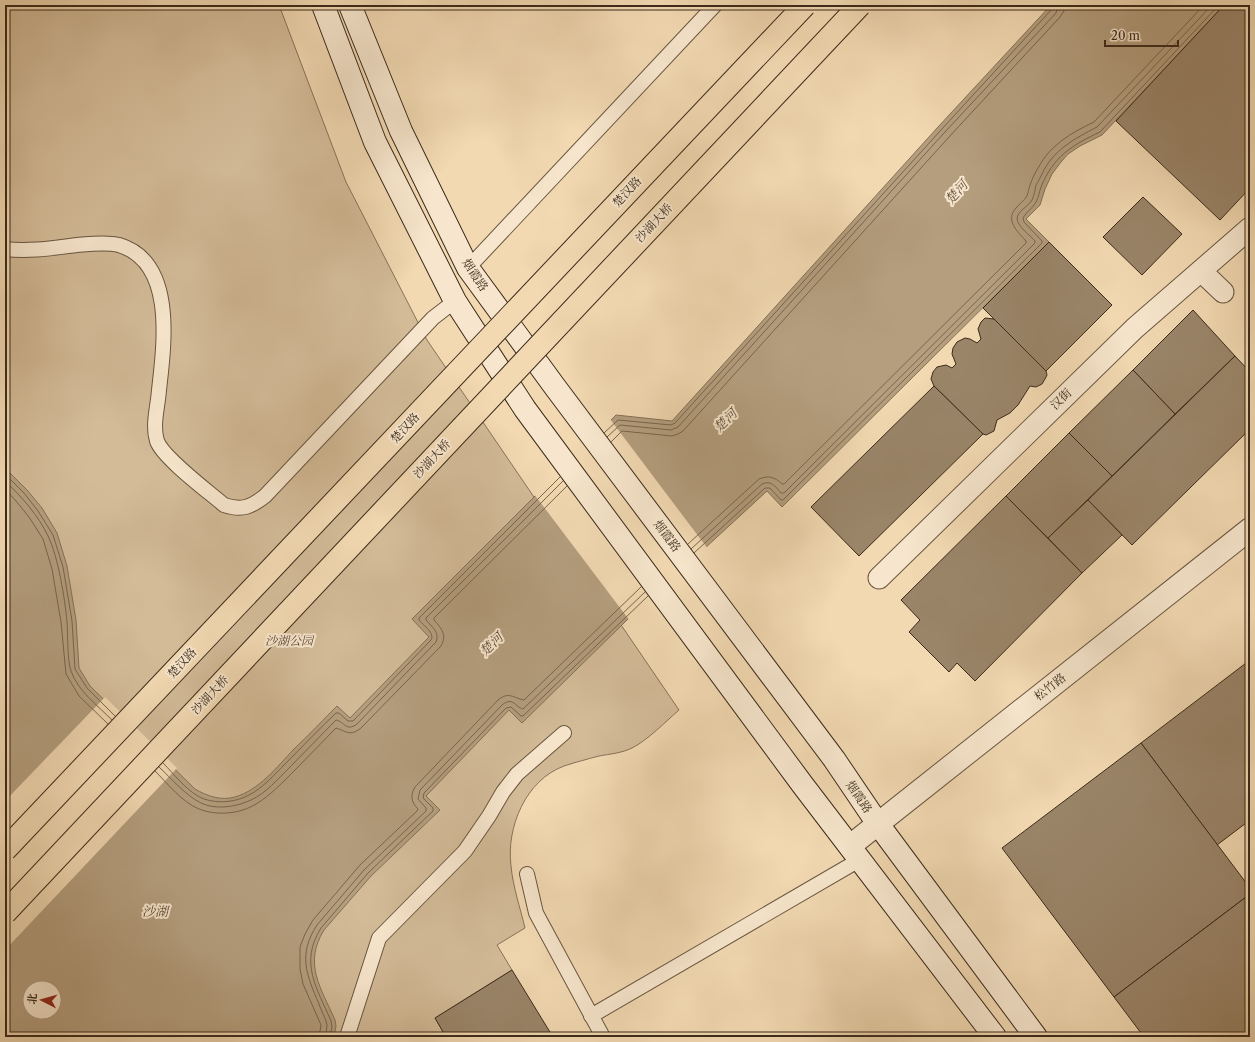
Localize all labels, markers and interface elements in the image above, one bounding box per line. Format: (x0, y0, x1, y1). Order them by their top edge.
scale bar (1105, 22, 1178, 48)
text: 20 m (1111, 28, 1140, 43)
street label: 楚汉路 (609, 173, 644, 210)
water label: 楚河 (941, 176, 972, 207)
street label: 沙湖大桥 (632, 200, 675, 245)
street label: 烟霞路 (459, 256, 492, 294)
street label: 汉街 (1047, 384, 1075, 412)
water label: 楚河 (710, 404, 741, 435)
street label: 楚汉路 (387, 409, 422, 446)
street label: 沙湖大桥 (410, 436, 453, 481)
street label: 烟霞路 (651, 517, 684, 555)
water label: 楚河 (476, 628, 507, 659)
park label: 沙湖公园 (265, 633, 315, 648)
street label: 楚汉路 (164, 644, 199, 681)
street label: 松竹路 (1031, 670, 1068, 704)
street label: 沙湖大桥 (188, 672, 231, 717)
street label: 烟霞路 (843, 778, 876, 816)
water label: 沙湖 (142, 903, 170, 919)
north arrow (22, 980, 62, 1020)
text: 北 (25, 993, 40, 1005)

